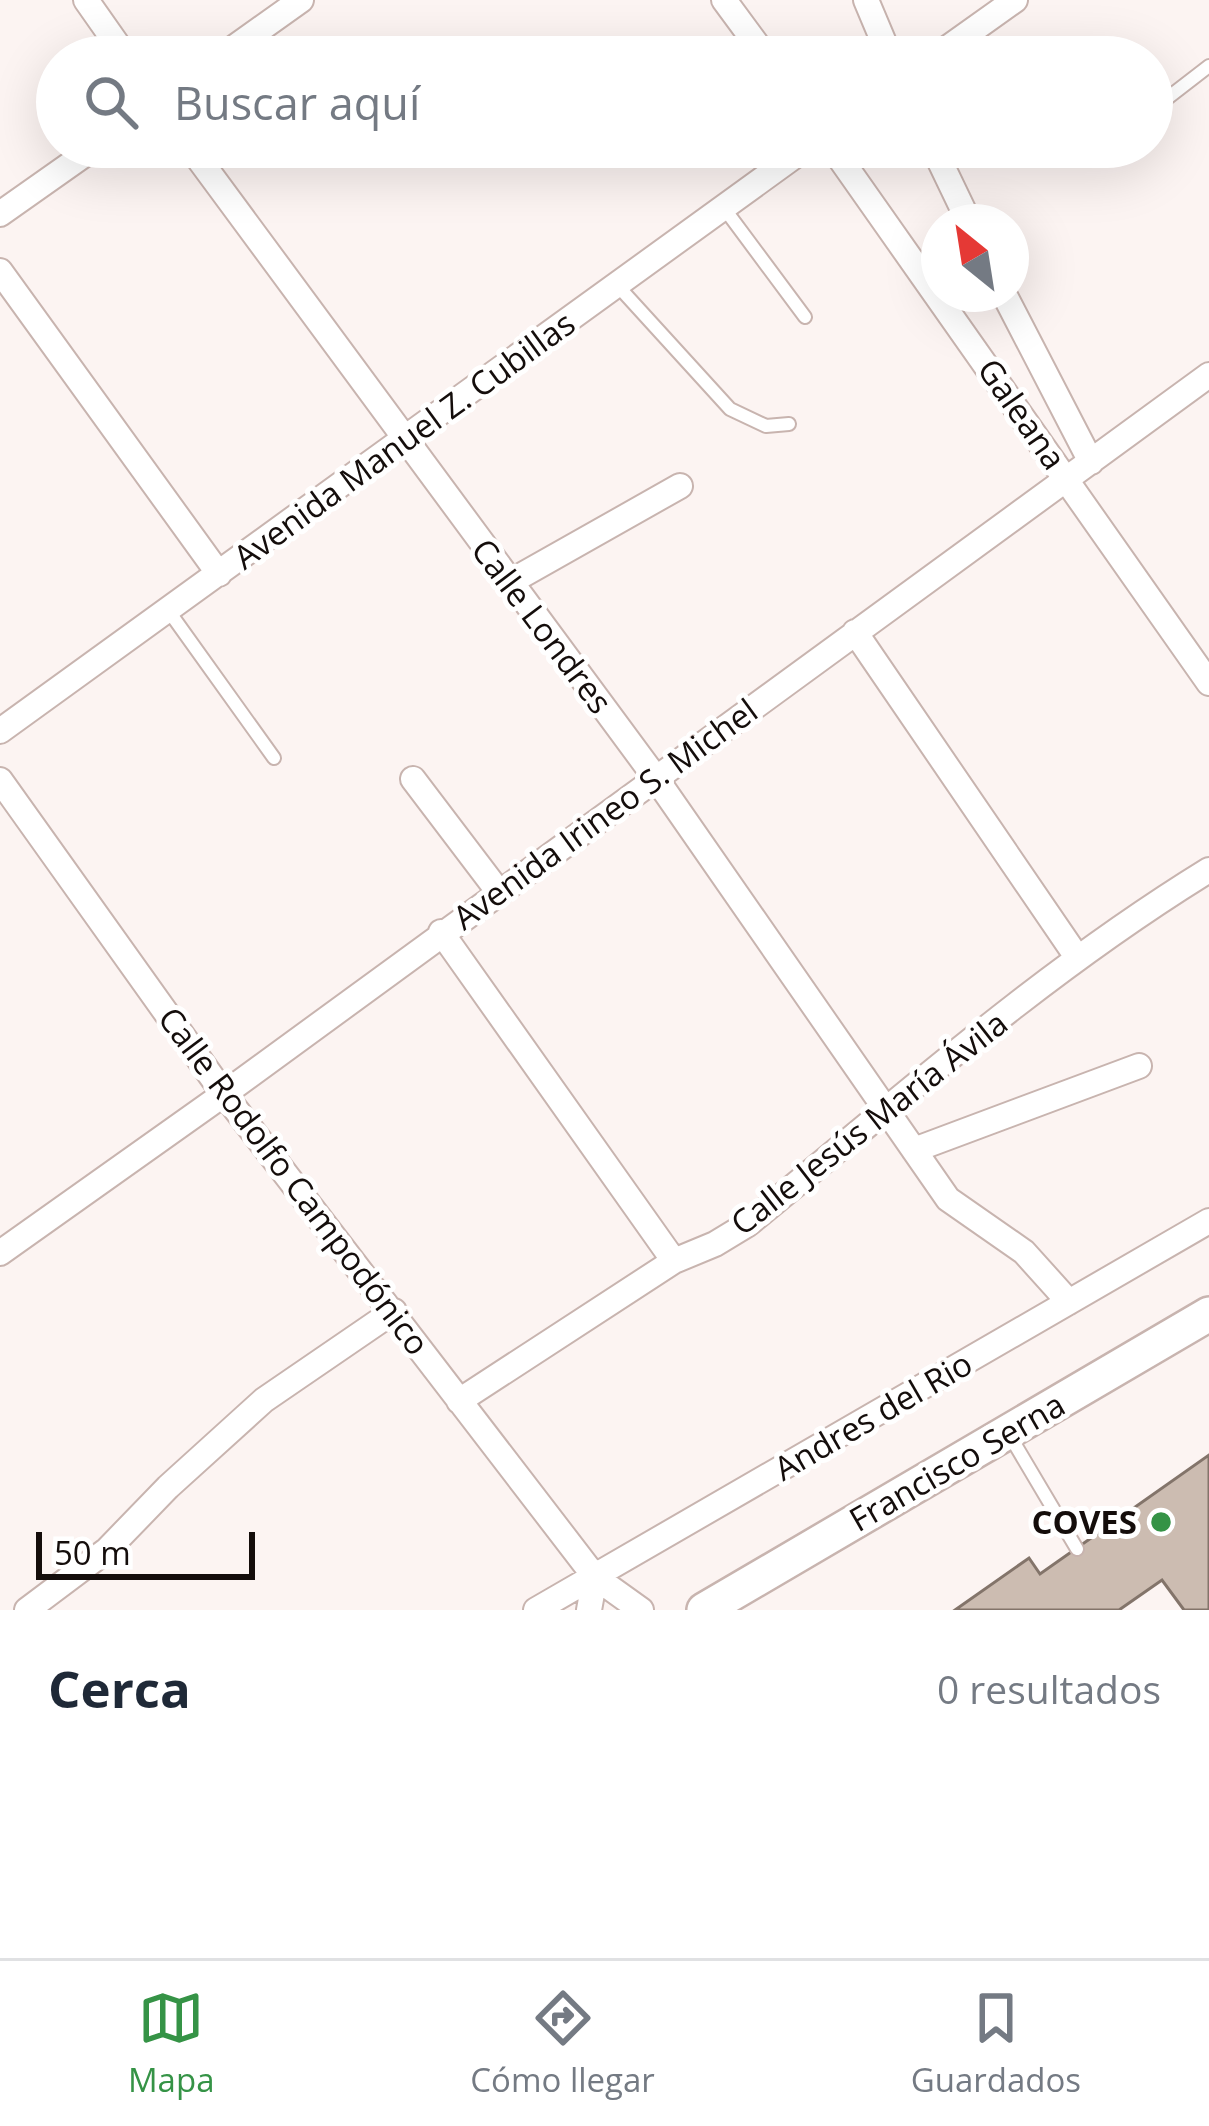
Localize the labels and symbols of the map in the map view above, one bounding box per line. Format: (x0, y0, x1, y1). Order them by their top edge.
north arrow (921, 204, 1029, 312)
street label: Avenida Manuel Z. Cubillas (224, 300, 584, 579)
street label: Galeana (968, 349, 1077, 478)
street label: Calle Londres (462, 529, 623, 722)
street label: Avenida Irineo S. Michel (443, 688, 766, 939)
street label: Calle Rodolfo Campodónico (149, 997, 440, 1364)
street label: Calle Jesús María Ávila (721, 1000, 1016, 1245)
street label: Andres del Rio (765, 1341, 980, 1491)
street label: Francisco Serna (841, 1382, 1073, 1542)
place label: COVES (1032, 1499, 1137, 1544)
marker: COVES (1148, 1509, 1174, 1535)
scale bar (36, 1526, 255, 1579)

